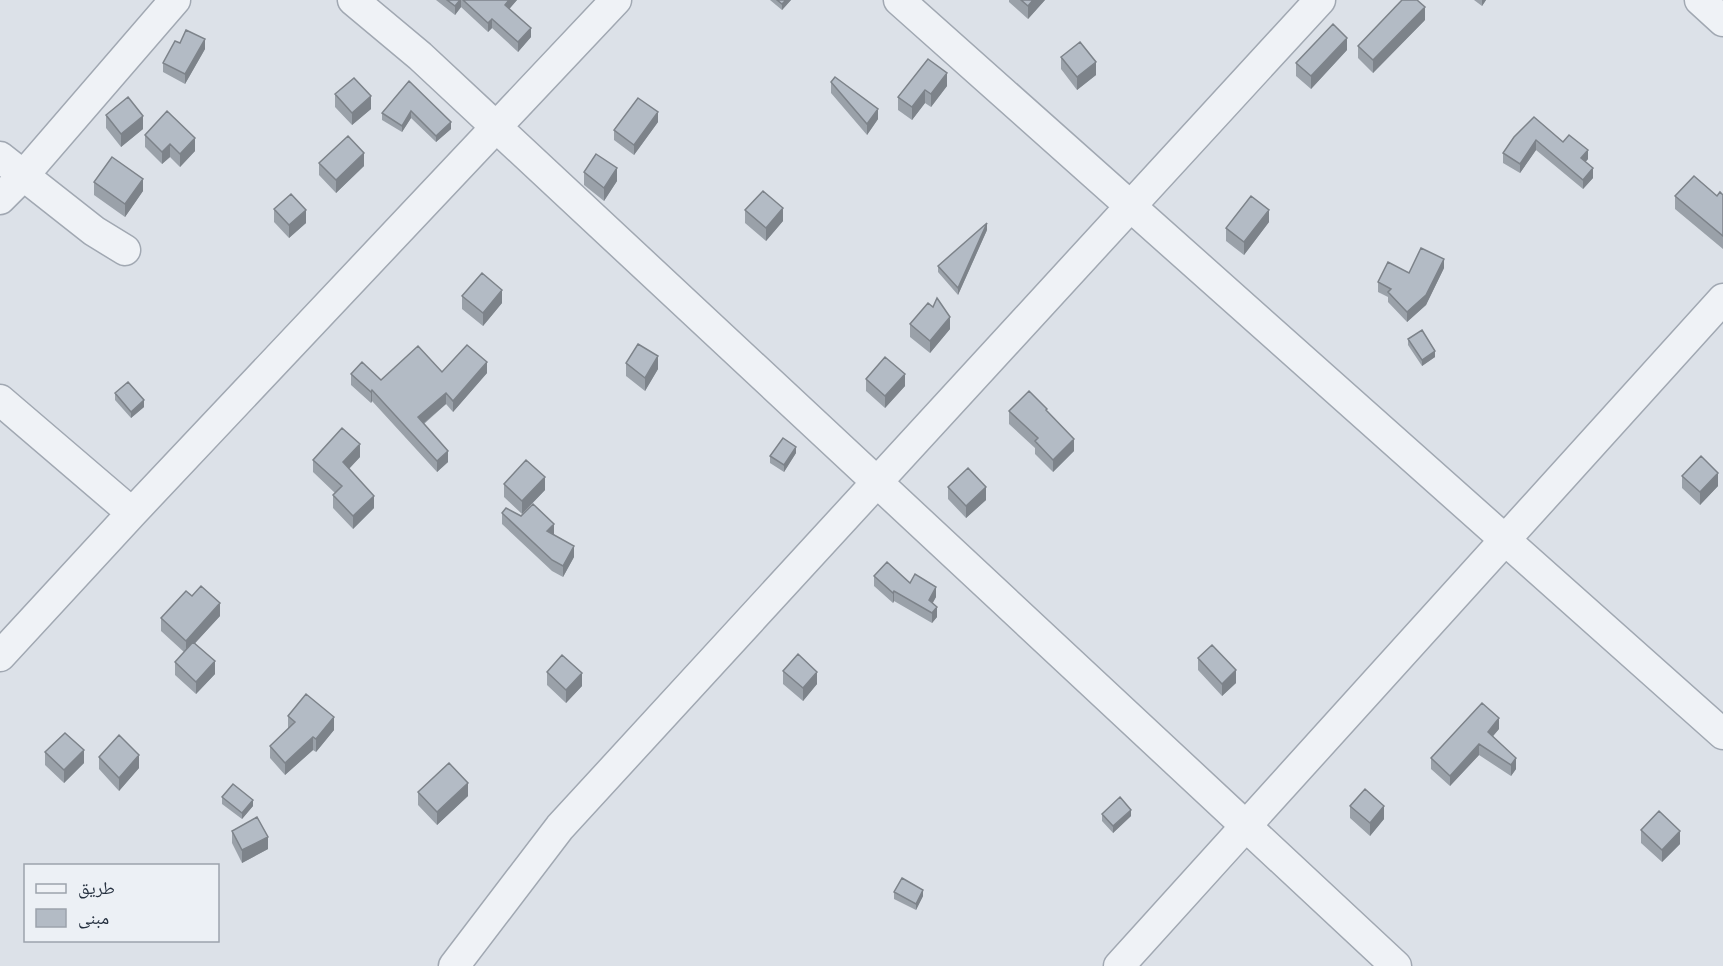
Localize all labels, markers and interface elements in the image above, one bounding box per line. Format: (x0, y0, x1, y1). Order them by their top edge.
legend (24, 864, 219, 942)
text: طريق (78, 875, 115, 899)
text: مبنى (78, 905, 109, 929)

